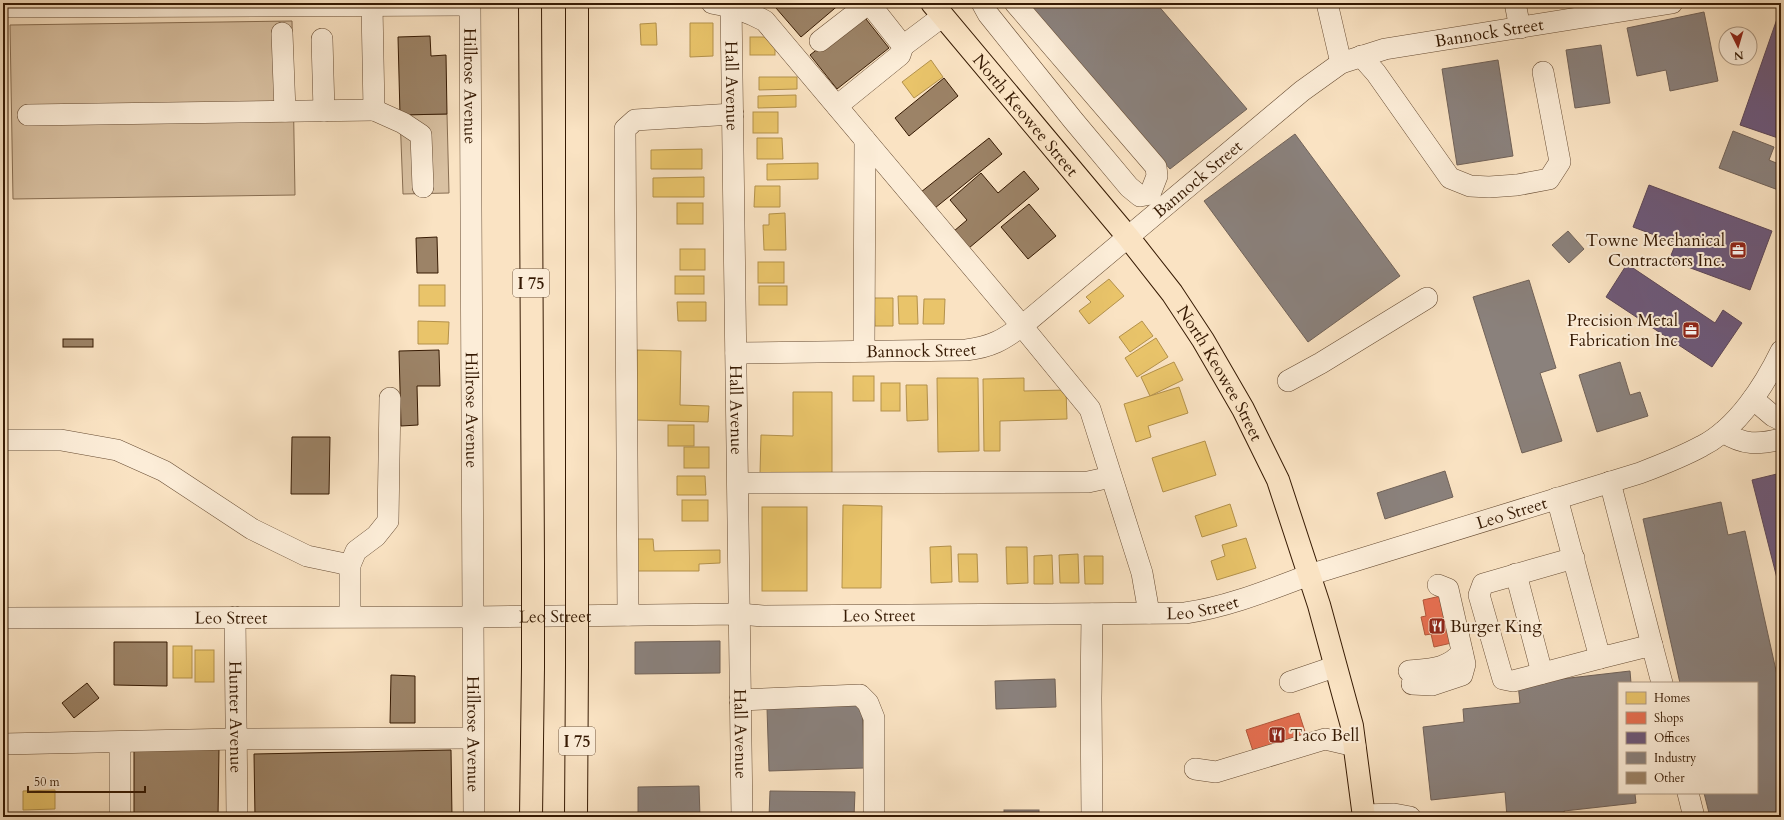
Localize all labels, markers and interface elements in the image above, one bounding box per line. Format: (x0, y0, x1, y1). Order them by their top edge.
street label: Bannock Street (1433, 13, 1546, 53)
north arrow (1718, 26, 1758, 66)
street label: Hillrose Avenue (458, 28, 482, 144)
street label: Hall Avenue (720, 41, 744, 131)
text: N (1733, 48, 1744, 63)
street label: North Keowee Street (967, 49, 1084, 182)
street label: Bannock Street (1148, 135, 1248, 223)
place label: Towne Mechanical Contractors Inc. (1586, 229, 1726, 272)
office icon: Towne Mechanical Contractors Inc. (1728, 240, 1748, 260)
road number: I 75 (513, 269, 549, 297)
street label: North Keowee Street (1171, 301, 1268, 446)
place label: Precision Metal Fabrication Inc (1567, 309, 1679, 352)
office icon: Precision Metal Fabrication Inc (1681, 320, 1701, 340)
street label: Bannock Street (866, 338, 979, 363)
street label: Hillrose Avenue (460, 352, 483, 468)
street label: Hall Avenue (724, 365, 748, 455)
street label: Leo Street (1474, 491, 1550, 535)
street label: Leo Street (1166, 590, 1242, 625)
street label: Leo Street (842, 604, 916, 627)
street label: Leo Street (518, 605, 592, 628)
street label: Leo Street (195, 606, 268, 630)
place label: Burger King (1450, 615, 1542, 638)
restaurant icon: Burger King (1427, 616, 1447, 636)
street label: Hunter Avenue (223, 661, 248, 773)
street label: Hillrose Avenue (461, 676, 485, 792)
legend (1618, 682, 1758, 794)
street label: Hall Avenue (728, 689, 752, 779)
text: Homes (1654, 690, 1690, 706)
text: Shops (1654, 710, 1683, 726)
place label: Taco Bell (1290, 724, 1360, 747)
restaurant icon: Taco Bell (1267, 725, 1287, 745)
road number: I 75 (559, 727, 595, 755)
text: Offices (1654, 730, 1690, 746)
text: Industry (1654, 750, 1697, 766)
scale bar (28, 768, 145, 794)
text: Other (1654, 770, 1685, 786)
text: 50 m (34, 774, 61, 790)

